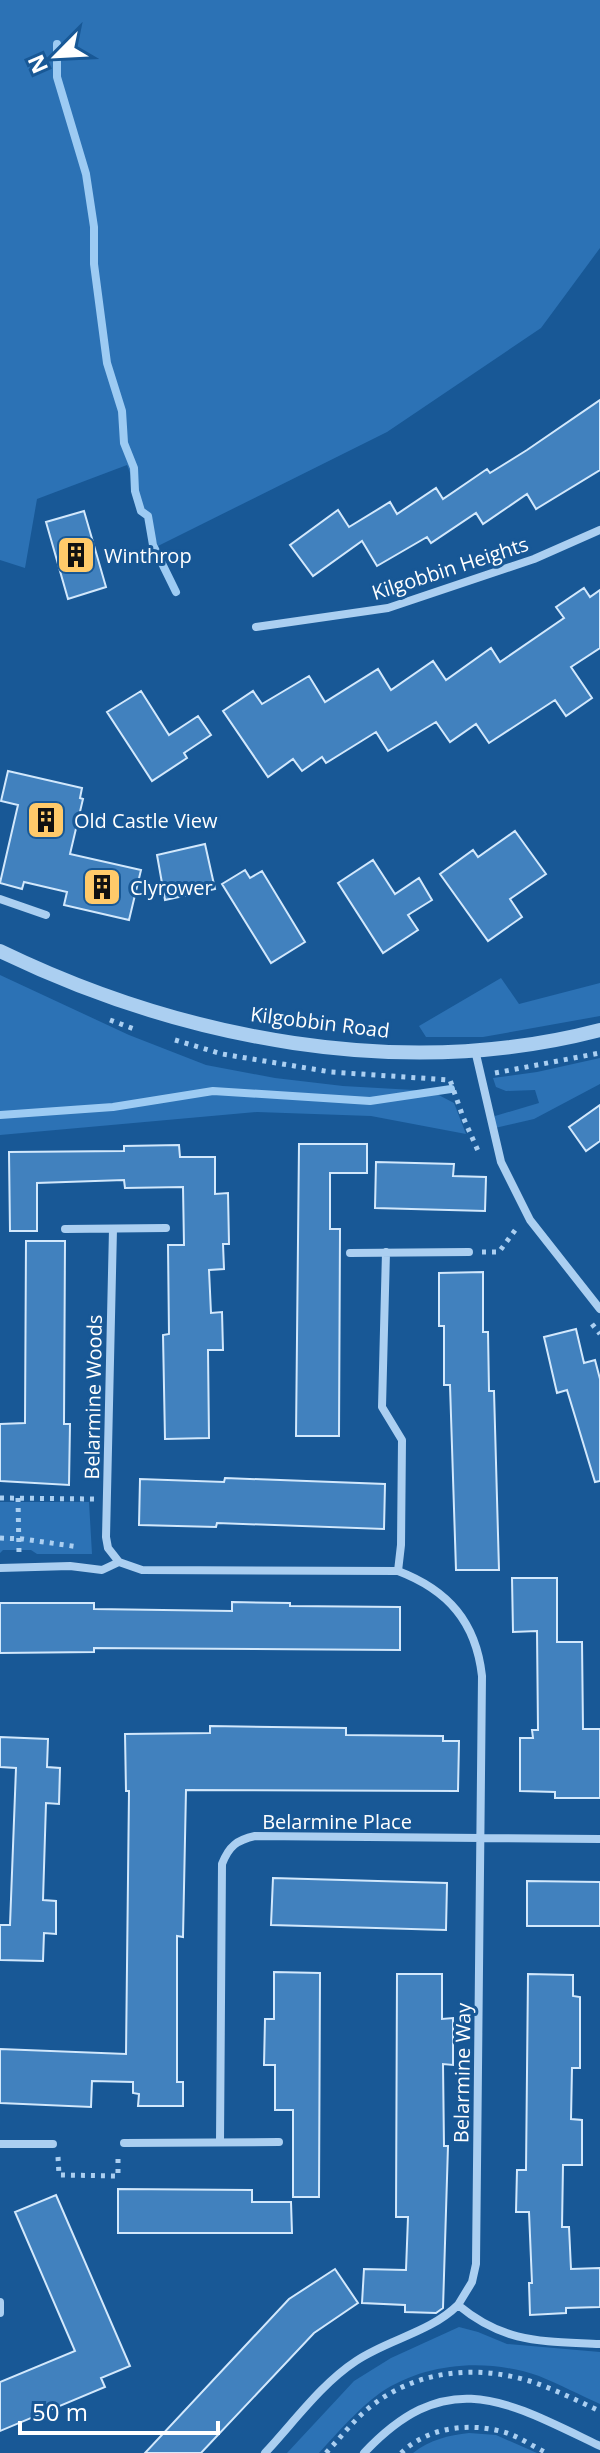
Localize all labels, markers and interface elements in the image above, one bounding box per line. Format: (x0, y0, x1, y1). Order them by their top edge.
north arrow (16, 16, 96, 96)
text: N (19, 50, 54, 79)
street label: Kilgobbin Heights (368, 530, 532, 606)
building icon: Winthrop (55, 534, 97, 576)
place label: Winthrop (104, 542, 192, 569)
building icon: Old Castle View (25, 799, 67, 841)
place label: Old Castle View (74, 807, 218, 834)
building icon: Clyrower (81, 866, 123, 908)
place label: Clyrower (130, 874, 213, 901)
street label: Kilgobbin Road (249, 1000, 391, 1044)
street label: Belarmine Woods (78, 1314, 108, 1480)
street label: Belarmine Place (262, 1808, 412, 1835)
street label: Belarmine Way (447, 2002, 477, 2143)
scale bar (20, 2385, 218, 2435)
text: 50 m (32, 2395, 88, 2428)

